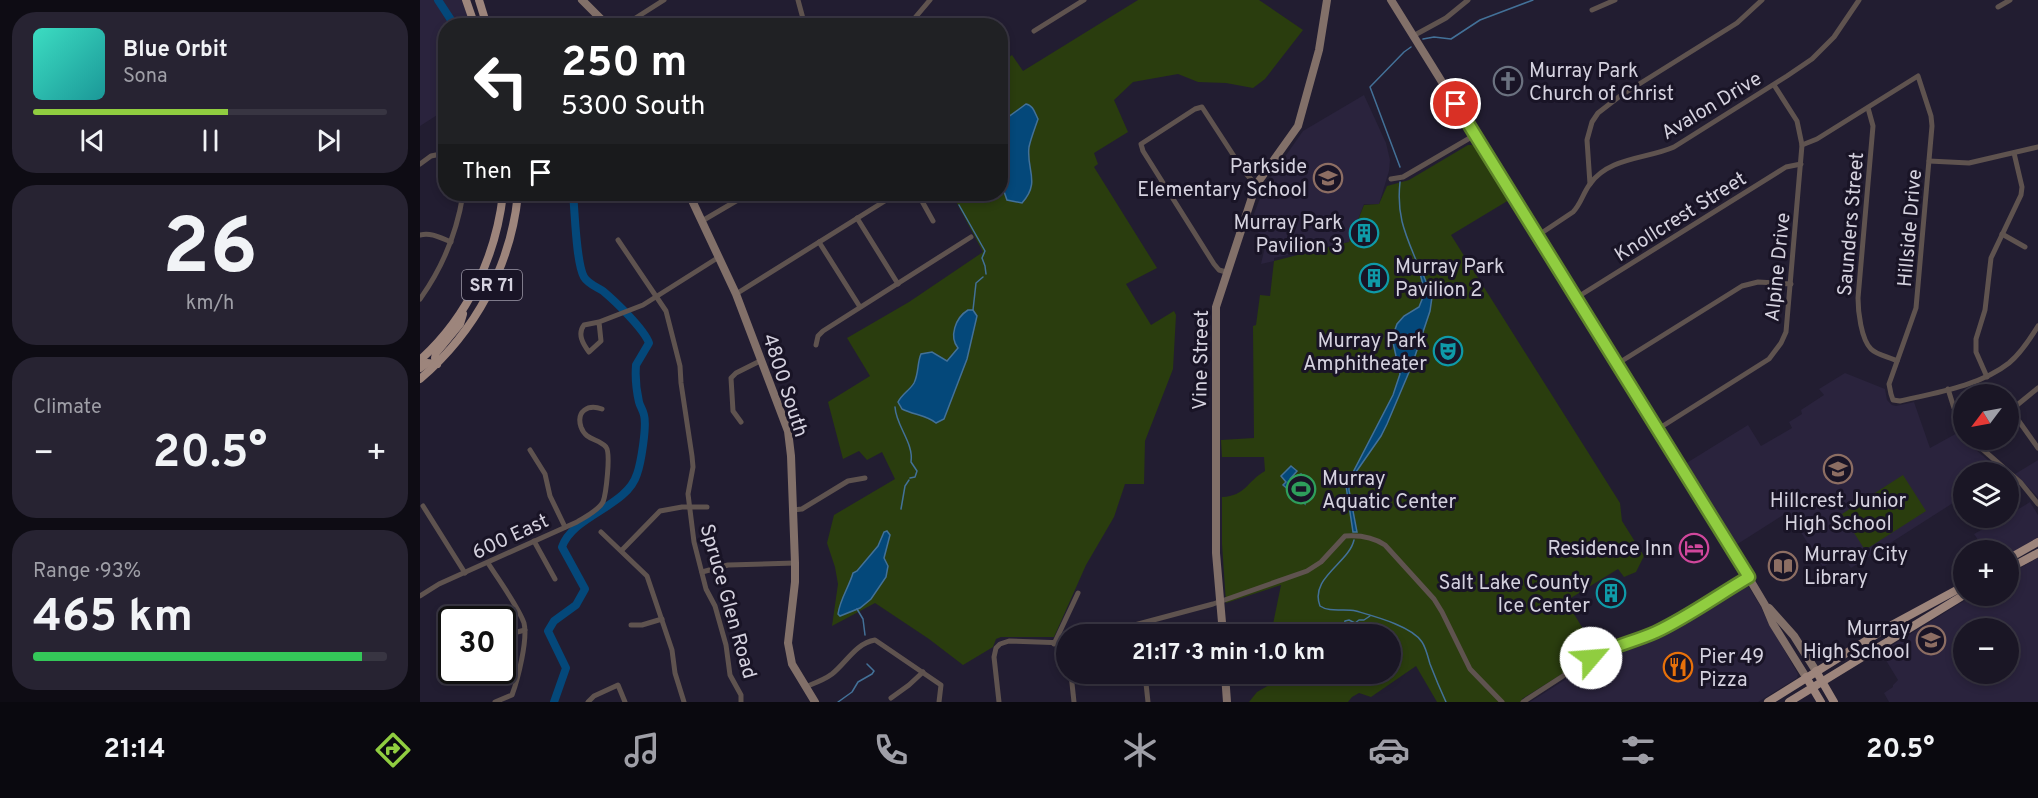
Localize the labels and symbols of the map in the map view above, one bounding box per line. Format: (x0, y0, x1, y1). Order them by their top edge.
place label: Murray Park Church of Christ (1529, 59, 1674, 108)
church icon: Murray Park Church of Christ (1492, 65, 1524, 97)
street label: Avalon Drive (1657, 67, 1767, 147)
pin (1430, 78, 1481, 129)
street label: Saunders Street (1833, 151, 1871, 297)
place label: Parkside Elementary School (1137, 155, 1307, 204)
school or university icon: Parkside Elementary School (1312, 162, 1344, 194)
street label: Knollcrest Street (1610, 167, 1752, 269)
street label: Hillside Drive (1893, 168, 1929, 288)
place label: Murray Park Pavilion 3 (1233, 211, 1343, 260)
street label: Alpine Drive (1760, 211, 1798, 323)
building icon: Murray Park Pavilion 3 (1348, 217, 1380, 249)
place label: Murray Park Pavilion 2 (1395, 255, 1505, 304)
building icon: Murray Park Pavilion 2 (1358, 262, 1390, 294)
road number: SR 71 (462, 270, 522, 300)
street label: Vine Street (1188, 310, 1216, 410)
place label: Murray Park Amphitheater (1303, 329, 1427, 378)
street label: 4800 South (755, 331, 813, 441)
theatre icon: Murray Park Amphitheater (1432, 335, 1464, 367)
north arrow (1953, 384, 2019, 450)
school or university icon: Hillcrest Junior High School (1822, 453, 1854, 485)
place label: Murray Aquatic Center (1322, 467, 1456, 516)
sports icon: Murray Aquatic Center (1285, 473, 1317, 505)
place label: Hillcrest Junior High School (1770, 489, 1906, 538)
street label: 600 East (469, 509, 553, 567)
street label: Spruce Glen Road (693, 521, 762, 682)
hotel icon: Residence Inn (1678, 532, 1710, 564)
place label: Residence Inn (1547, 537, 1673, 563)
place label: Murray City Library (1804, 543, 1908, 592)
library icon: Murray City Library (1767, 550, 1799, 582)
place label: Salt Lake County Ice Center (1438, 571, 1590, 620)
building icon: Salt Lake County Ice Center (1595, 577, 1627, 609)
speed limit sign: 30 (438, 606, 516, 684)
place label: Murray High School (1803, 617, 1910, 666)
school or university icon: Murray High School (1915, 624, 1947, 656)
position arrow (1559, 626, 1623, 690)
place label: Pier 49 Pizza (1699, 645, 1764, 694)
restaurant icon: Pier 49 Pizza (1662, 651, 1694, 683)

